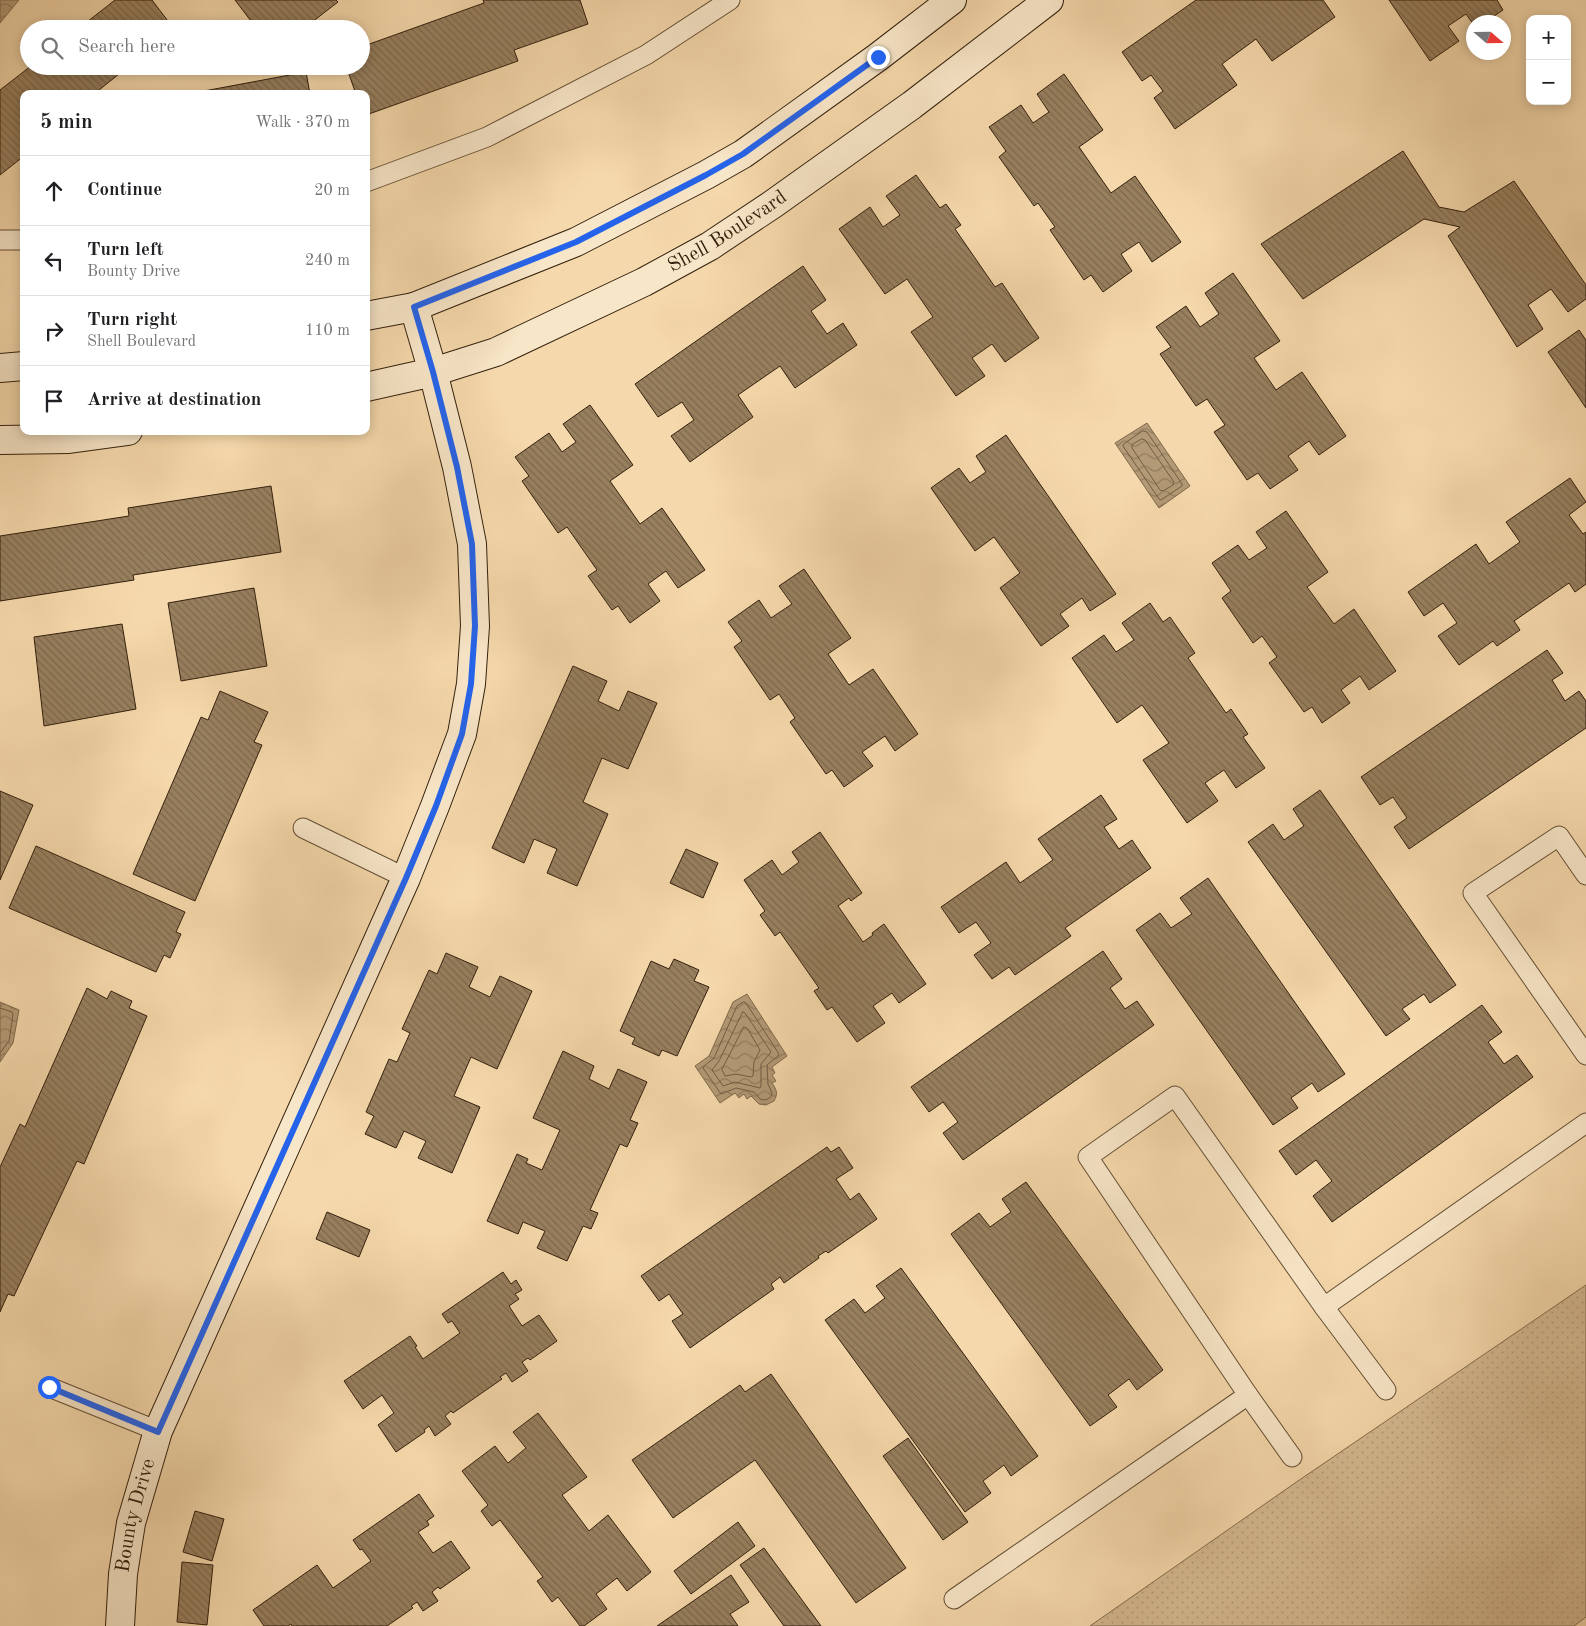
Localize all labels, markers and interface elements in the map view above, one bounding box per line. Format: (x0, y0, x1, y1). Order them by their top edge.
north arrow (1466, 15, 1511, 60)
map controls (1526, 15, 1571, 105)
button: + (1526, 15, 1571, 60)
search box (20, 20, 370, 75)
icon: search (38, 34, 66, 62)
text: Search here (78, 38, 175, 57)
route end (867, 46, 890, 69)
button: − (1526, 60, 1571, 105)
text: 5 min (40, 112, 93, 133)
text: Walk · 370 m (255, 115, 350, 131)
icon: ahead (40, 177, 68, 205)
text: Continue (87, 181, 162, 200)
text: 20 m (314, 183, 350, 199)
street label: Shell Boulevard (665, 187, 791, 277)
text: Turn left (87, 241, 164, 260)
icon: left (40, 247, 68, 275)
text: 240 m (305, 253, 350, 269)
text: Bounty Drive (87, 264, 180, 280)
text: Turn right (87, 311, 177, 330)
icon: right (40, 317, 68, 345)
text: 110 m (305, 323, 350, 339)
text: Shell Boulevard (87, 334, 196, 350)
icon: arrive (40, 387, 68, 415)
text: Arrive at destination (87, 391, 261, 410)
route start (38, 1376, 61, 1399)
street label: Bounty Drive (113, 1456, 159, 1574)

